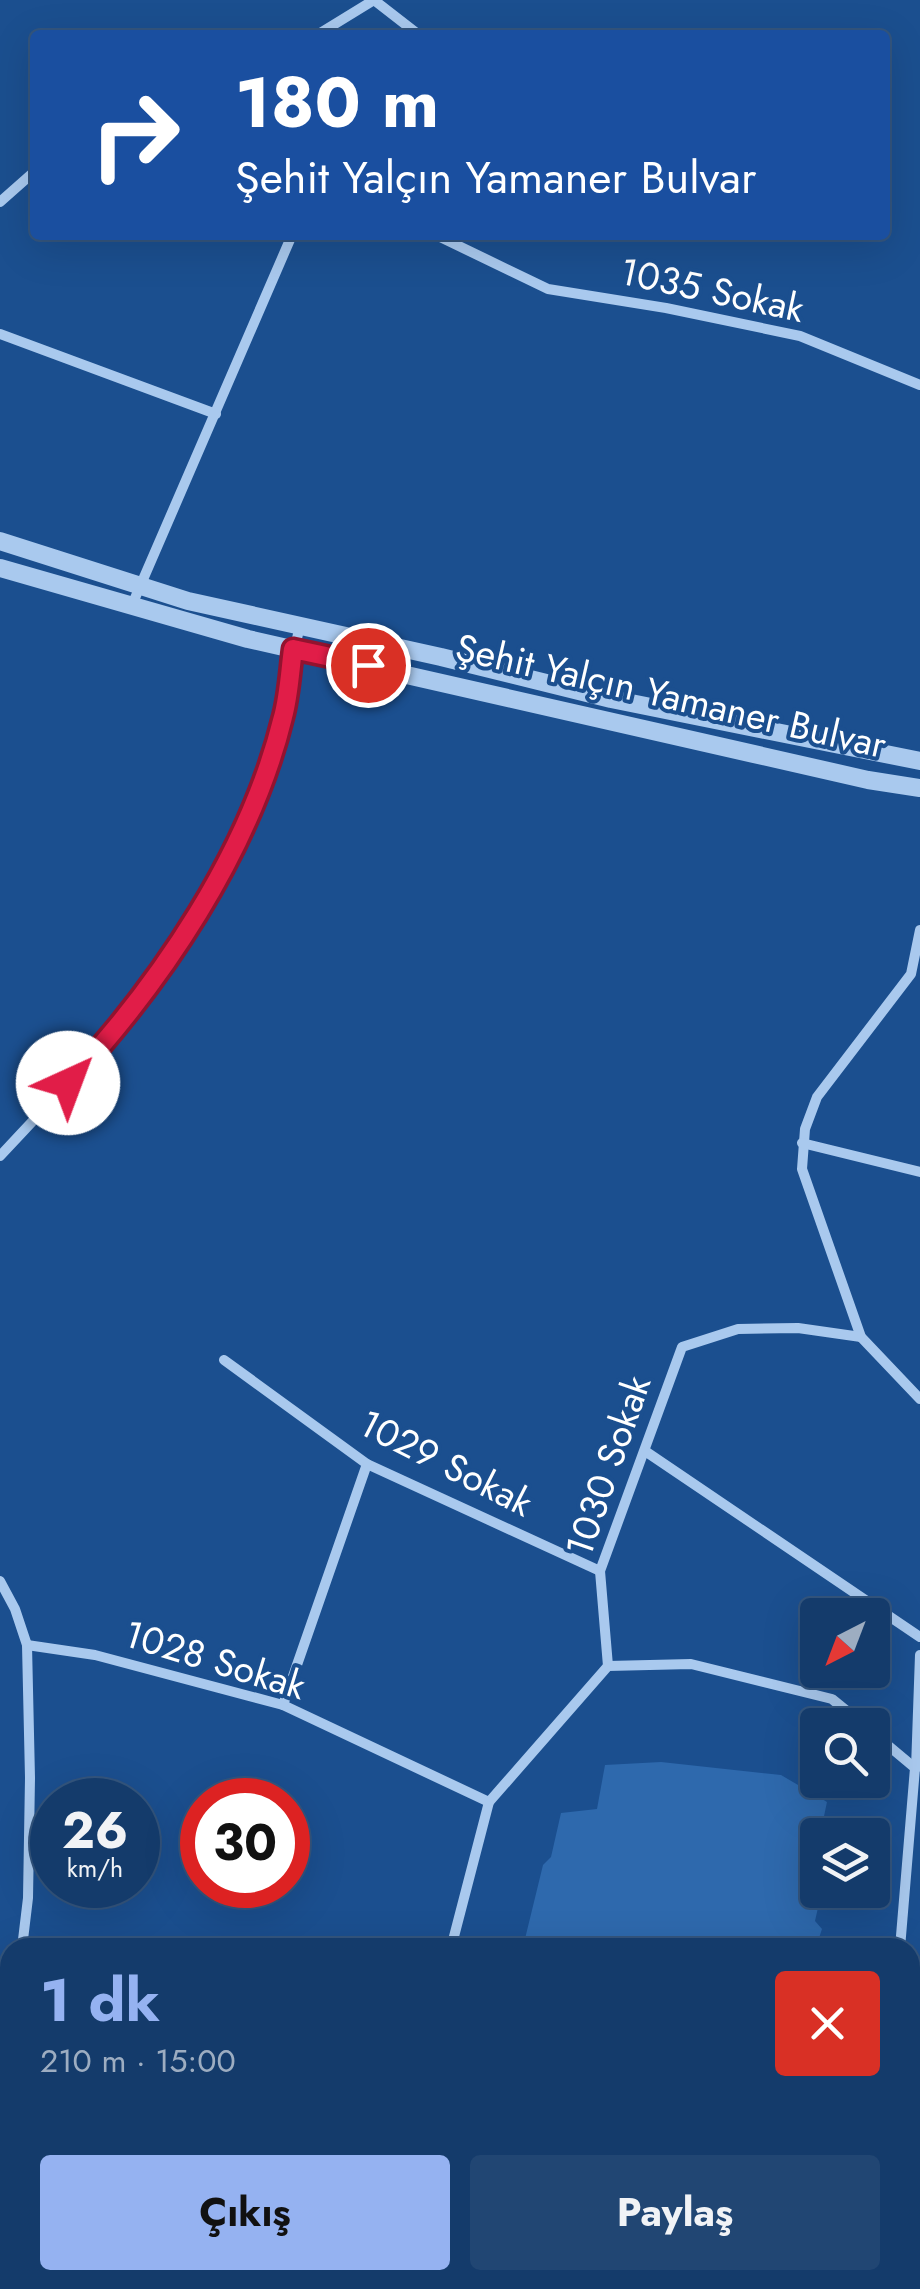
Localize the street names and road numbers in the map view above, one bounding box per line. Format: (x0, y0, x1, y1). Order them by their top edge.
street label: 1035 Sokak (615, 243, 809, 336)
street label: Şehit Yalçın Yamaner Bulvar (450, 619, 892, 772)
street label: 1030 Sokak (551, 1368, 664, 1564)
street label: 1029 Sokak (350, 1395, 543, 1530)
street label: 1028 Sokak (118, 1606, 313, 1713)

